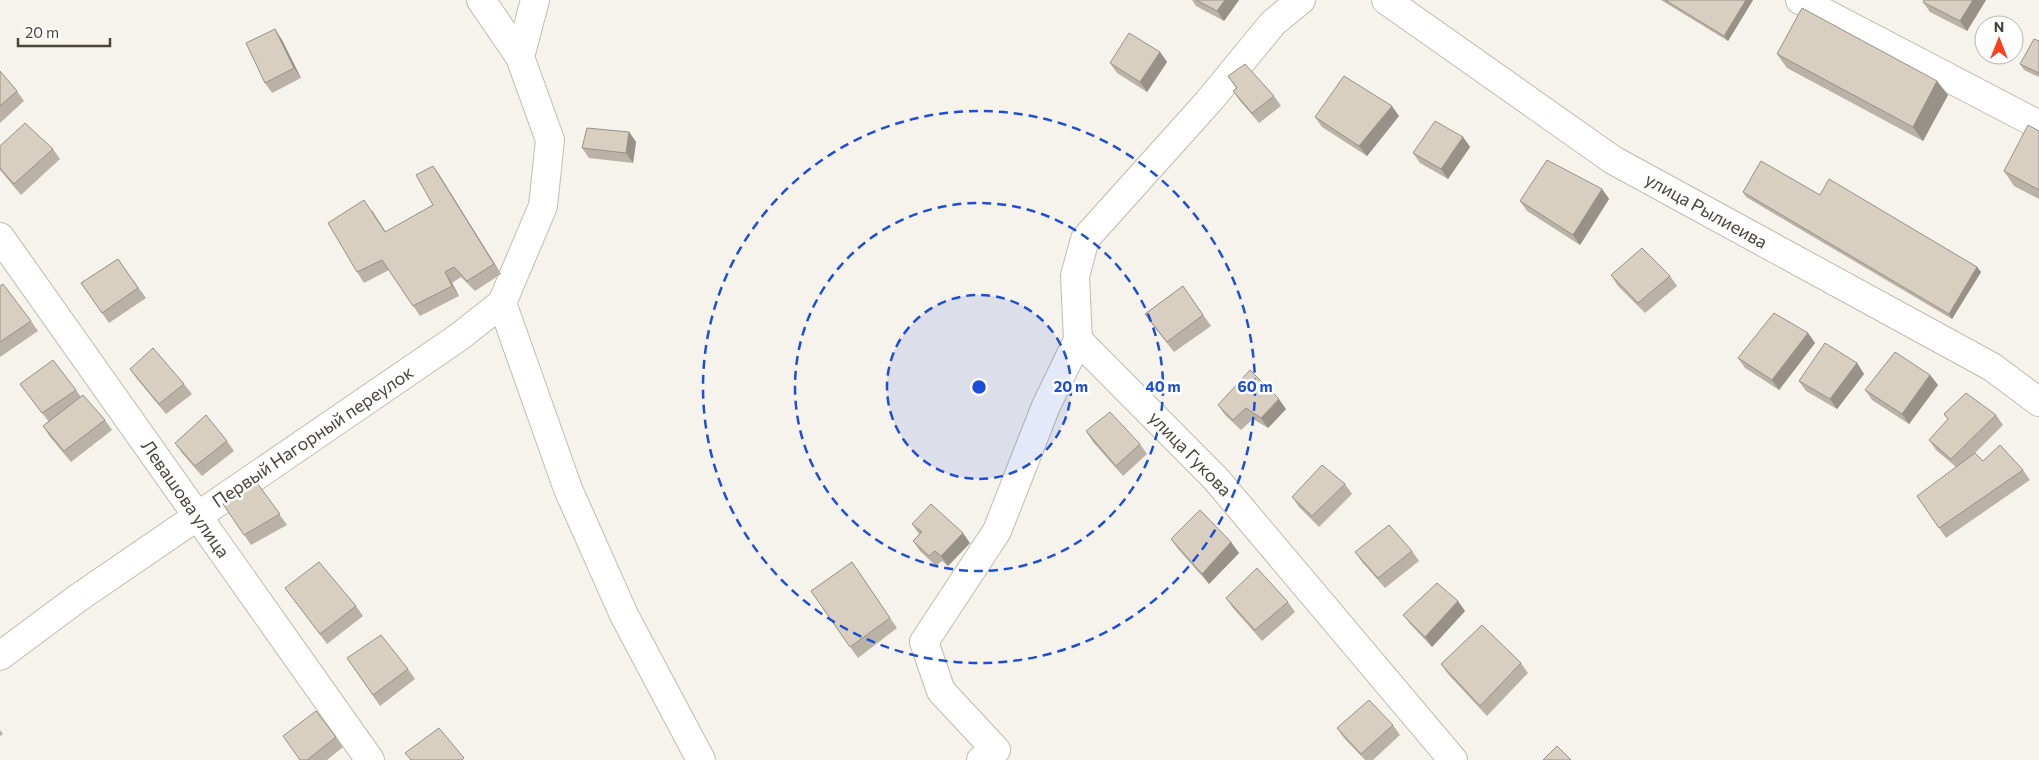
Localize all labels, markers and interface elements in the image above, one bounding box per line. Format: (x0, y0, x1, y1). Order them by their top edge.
scale bar (18, 15, 110, 47)
north arrow (1974, 15, 2024, 65)
text: N (1994, 18, 2004, 35)
text: 20 m (25, 23, 59, 41)
street label: улица Рылиеива (1641, 167, 1771, 253)
street label: Первый Нагорный переулок (208, 360, 417, 512)
text: 20 m (1054, 377, 1088, 395)
text: 40 m (1145, 377, 1181, 395)
text: 60 m (1237, 377, 1273, 395)
centre of rings (970, 378, 988, 396)
street label: улица Гукова (1145, 406, 1237, 500)
street label: Левашова улица (137, 435, 235, 562)

